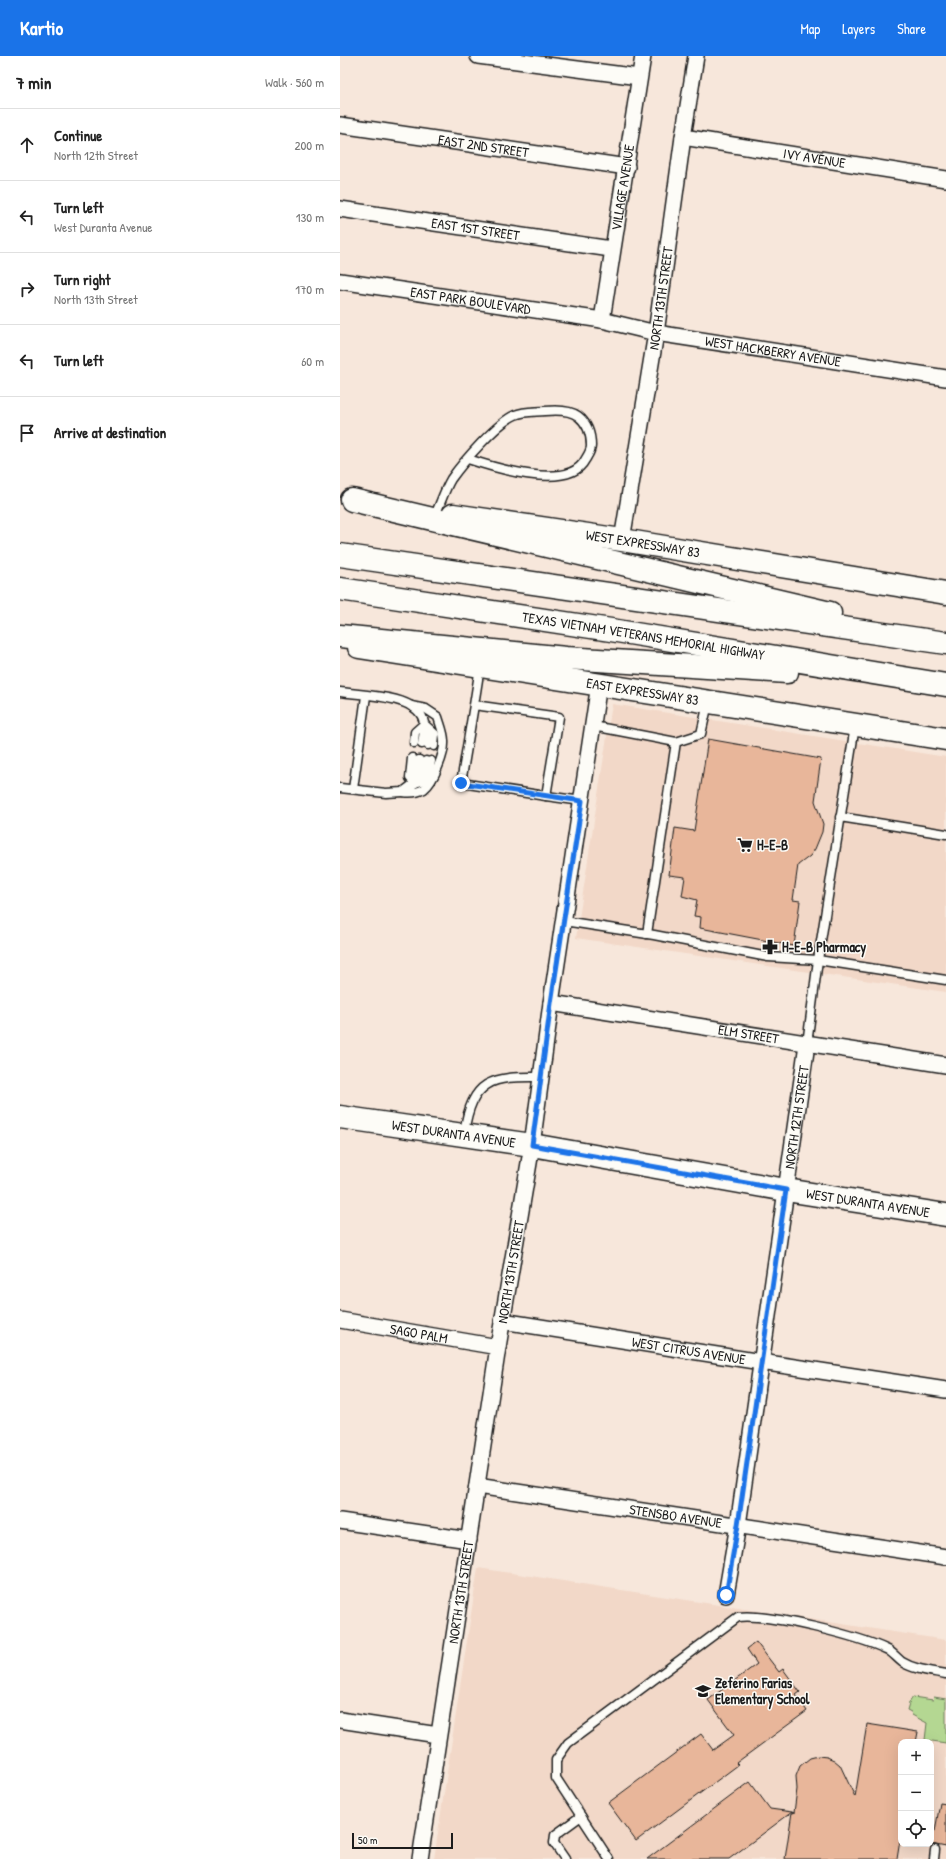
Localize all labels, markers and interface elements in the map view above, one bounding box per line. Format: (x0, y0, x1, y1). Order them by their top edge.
text: Kartio (20, 15, 63, 41)
text: Map (800, 19, 820, 38)
text: Layers (842, 19, 875, 38)
text: Share (897, 19, 926, 38)
text: 7 min (16, 71, 51, 94)
text: Walk · 560 m (265, 73, 324, 91)
text: Continue (54, 125, 102, 146)
street label: EAST 2ND STREET (437, 129, 531, 162)
icon: ahead (16, 134, 38, 156)
text: 200 m (294, 136, 324, 154)
street label: VILLAGE AVENUE (606, 143, 638, 232)
street label: IVY AVENUE (782, 143, 847, 172)
text: North 12th Street (54, 146, 138, 164)
text: Turn left (54, 197, 104, 218)
icon: left (16, 206, 38, 228)
text: 130 m (296, 208, 324, 226)
street label: EAST 1ST STREET (430, 213, 521, 244)
text: West Duranta Avenue (54, 218, 153, 236)
street label: NORTH 13TH STREET (643, 245, 677, 351)
text: Turn right (54, 269, 110, 290)
icon: right (16, 278, 38, 300)
text: 170 m (295, 280, 324, 298)
street label: EAST PARK BOULEVARD (409, 282, 532, 318)
text: North 13th Street (54, 290, 138, 308)
street label: WEST HACKBERRY AVENUE (704, 331, 843, 371)
icon: left (16, 350, 38, 372)
text: Turn left (54, 350, 104, 371)
text: 60 m (301, 352, 324, 370)
icon: arrive (16, 422, 38, 444)
text: Arrive at destination (54, 422, 166, 443)
street label: WEST EXPRESSWAY 83 (585, 525, 701, 562)
street label: TEXAS VIETNAM VETERANS MEMORIAL HIGHWAY (521, 607, 767, 664)
street label: EAST EXPRESSWAY 83 (585, 673, 700, 709)
route end (452, 774, 470, 792)
place label: H-E-B (757, 835, 788, 854)
supermarket icon: H-E-B (736, 836, 754, 854)
place label: H-E-B Pharmacy (782, 937, 866, 958)
pharmacy icon: H-E-B Pharmacy (761, 938, 779, 956)
street label: ELM STREET (717, 1019, 781, 1048)
street label: NORTH 12TH STREET (779, 1064, 813, 1170)
street label: WEST DURANTA AVENUE (391, 1115, 517, 1152)
street label: WEST DURANTA AVENUE (805, 1183, 931, 1221)
street label: NORTH 13TH STREET (492, 1219, 528, 1325)
street label: SAGO PALM (389, 1319, 449, 1347)
street label: WEST CITRUS AVENUE (631, 1332, 747, 1368)
street label: STENSBO AVENUE (628, 1499, 723, 1532)
street label: NORTH 13TH STREET (443, 1539, 477, 1645)
route start (717, 1586, 735, 1604)
place label: Zeferino Farias Elementary School (715, 1673, 810, 1710)
school or university icon: Zeferino Farias Elementary School (694, 1682, 712, 1700)
map controls (898, 1739, 934, 1847)
button: + (898, 1739, 934, 1775)
button: − (898, 1775, 934, 1811)
button: locate (898, 1811, 934, 1847)
scale bar (352, 1831, 453, 1850)
text: 50 m (358, 1833, 378, 1847)

